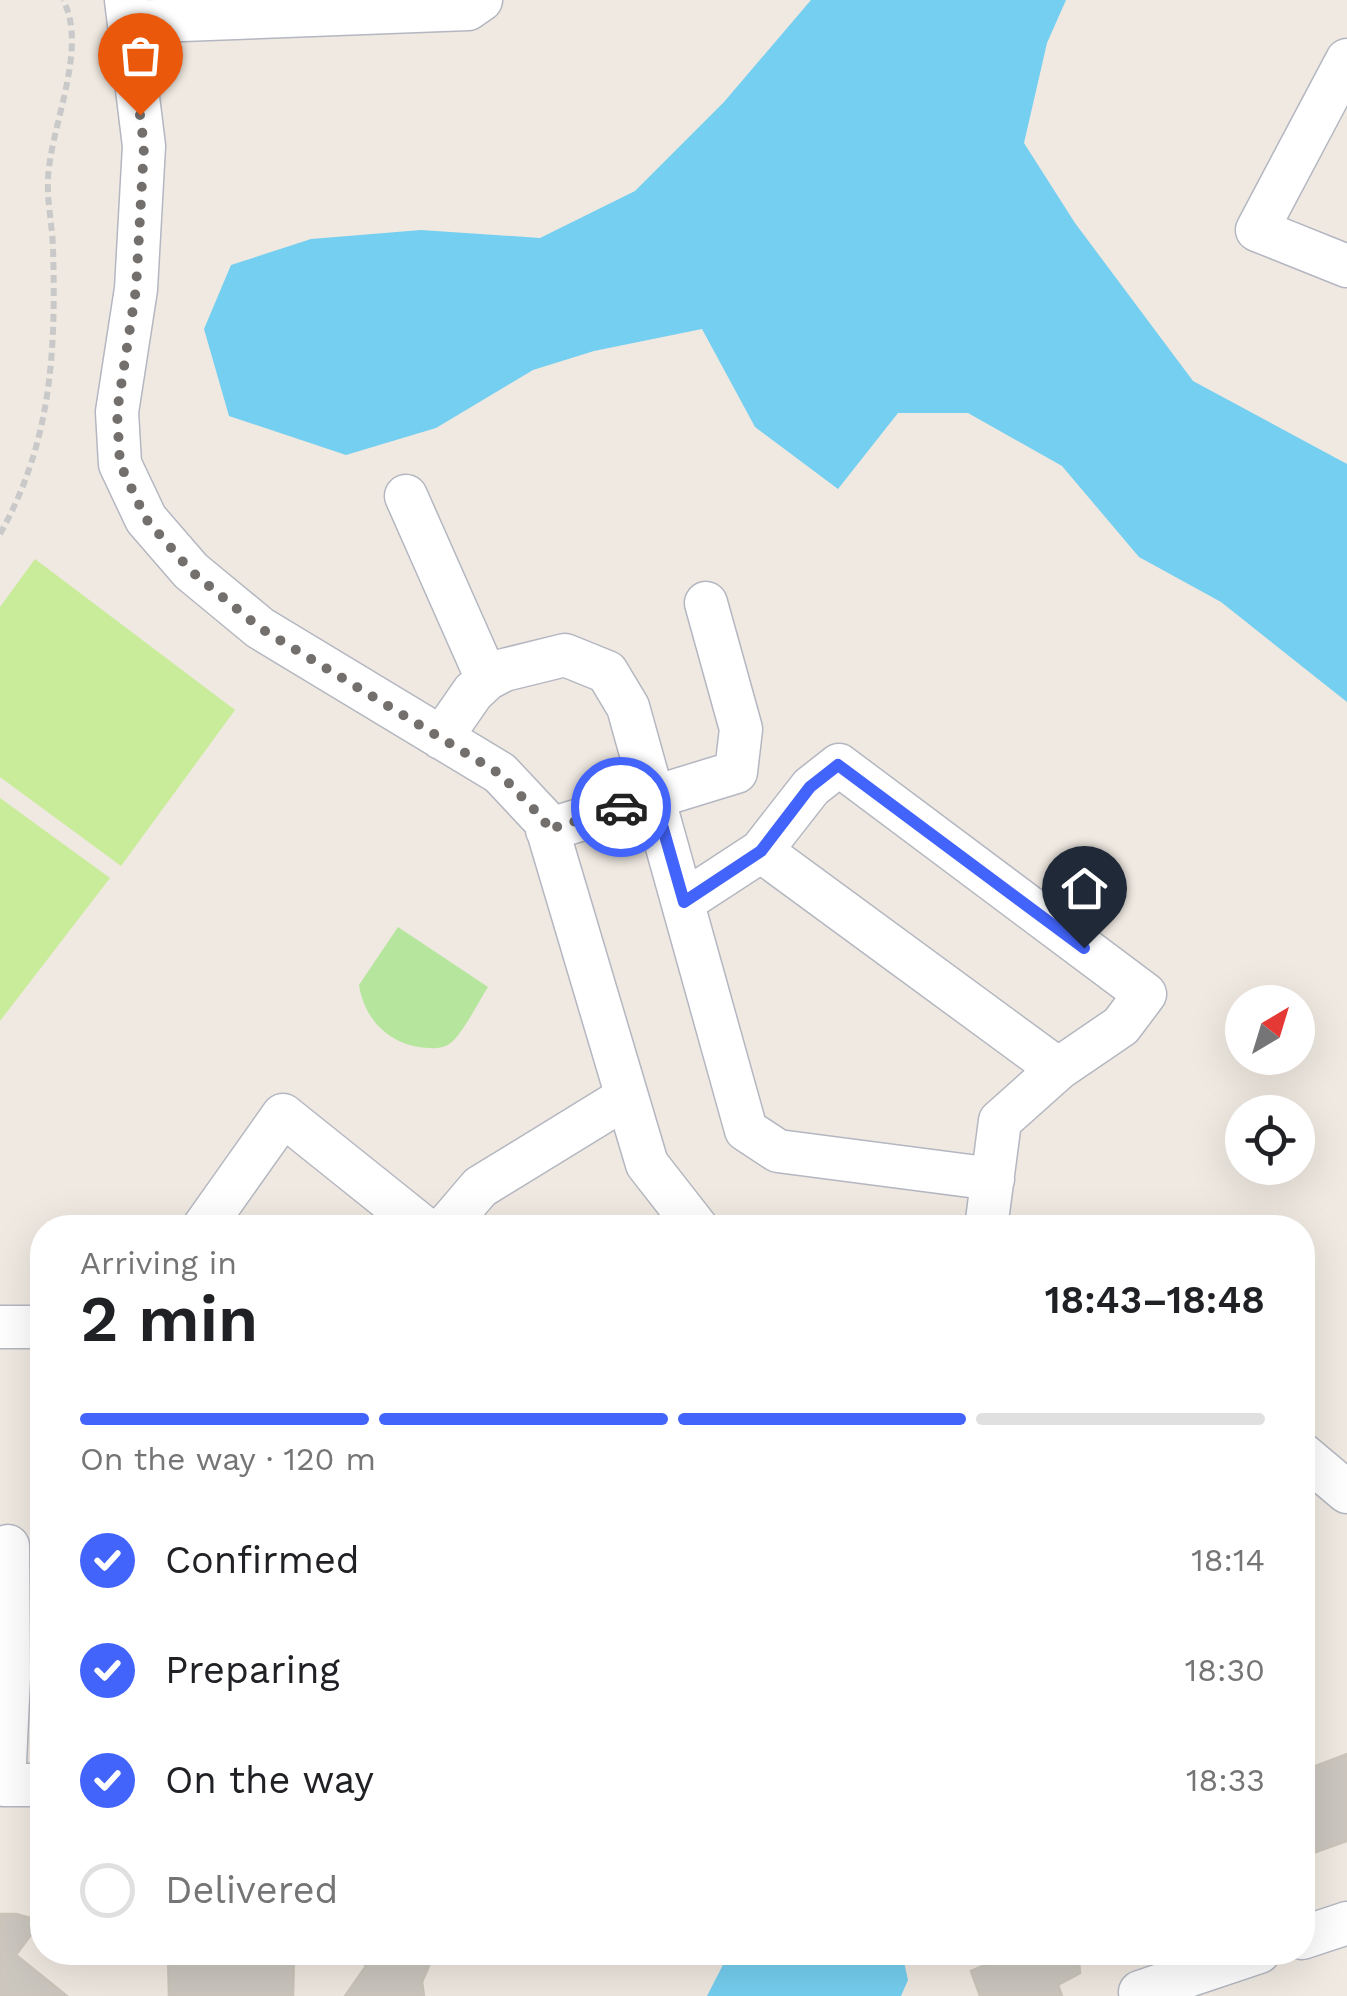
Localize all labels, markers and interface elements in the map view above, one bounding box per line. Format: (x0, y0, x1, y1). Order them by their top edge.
pin (98, 13, 183, 116)
icon: bag (113, 28, 168, 83)
courier (571, 757, 671, 857)
icon: car (594, 780, 649, 835)
pin (1042, 846, 1127, 949)
icon: home (1057, 861, 1112, 916)
north arrow (1225, 985, 1315, 1075)
map controls (1225, 985, 1315, 1185)
button: locate (1225, 1095, 1315, 1185)
text: Arriving in (80, 1244, 237, 1282)
text: 18:43–18:48 (1045, 1278, 1265, 1322)
text: 2 min (80, 1281, 258, 1357)
text: On the way · 120 m (80, 1440, 376, 1478)
icon: check (80, 1533, 135, 1588)
text: Confirmed (165, 1538, 360, 1582)
text: 18:14 (1191, 1541, 1265, 1579)
icon: check (80, 1643, 135, 1698)
text: Preparing (165, 1648, 340, 1692)
text: 18:30 (1185, 1651, 1265, 1689)
icon: check (80, 1753, 135, 1808)
text: On the way (165, 1758, 374, 1802)
text: 18:33 (1186, 1761, 1265, 1799)
text: Delivered (165, 1868, 338, 1912)

